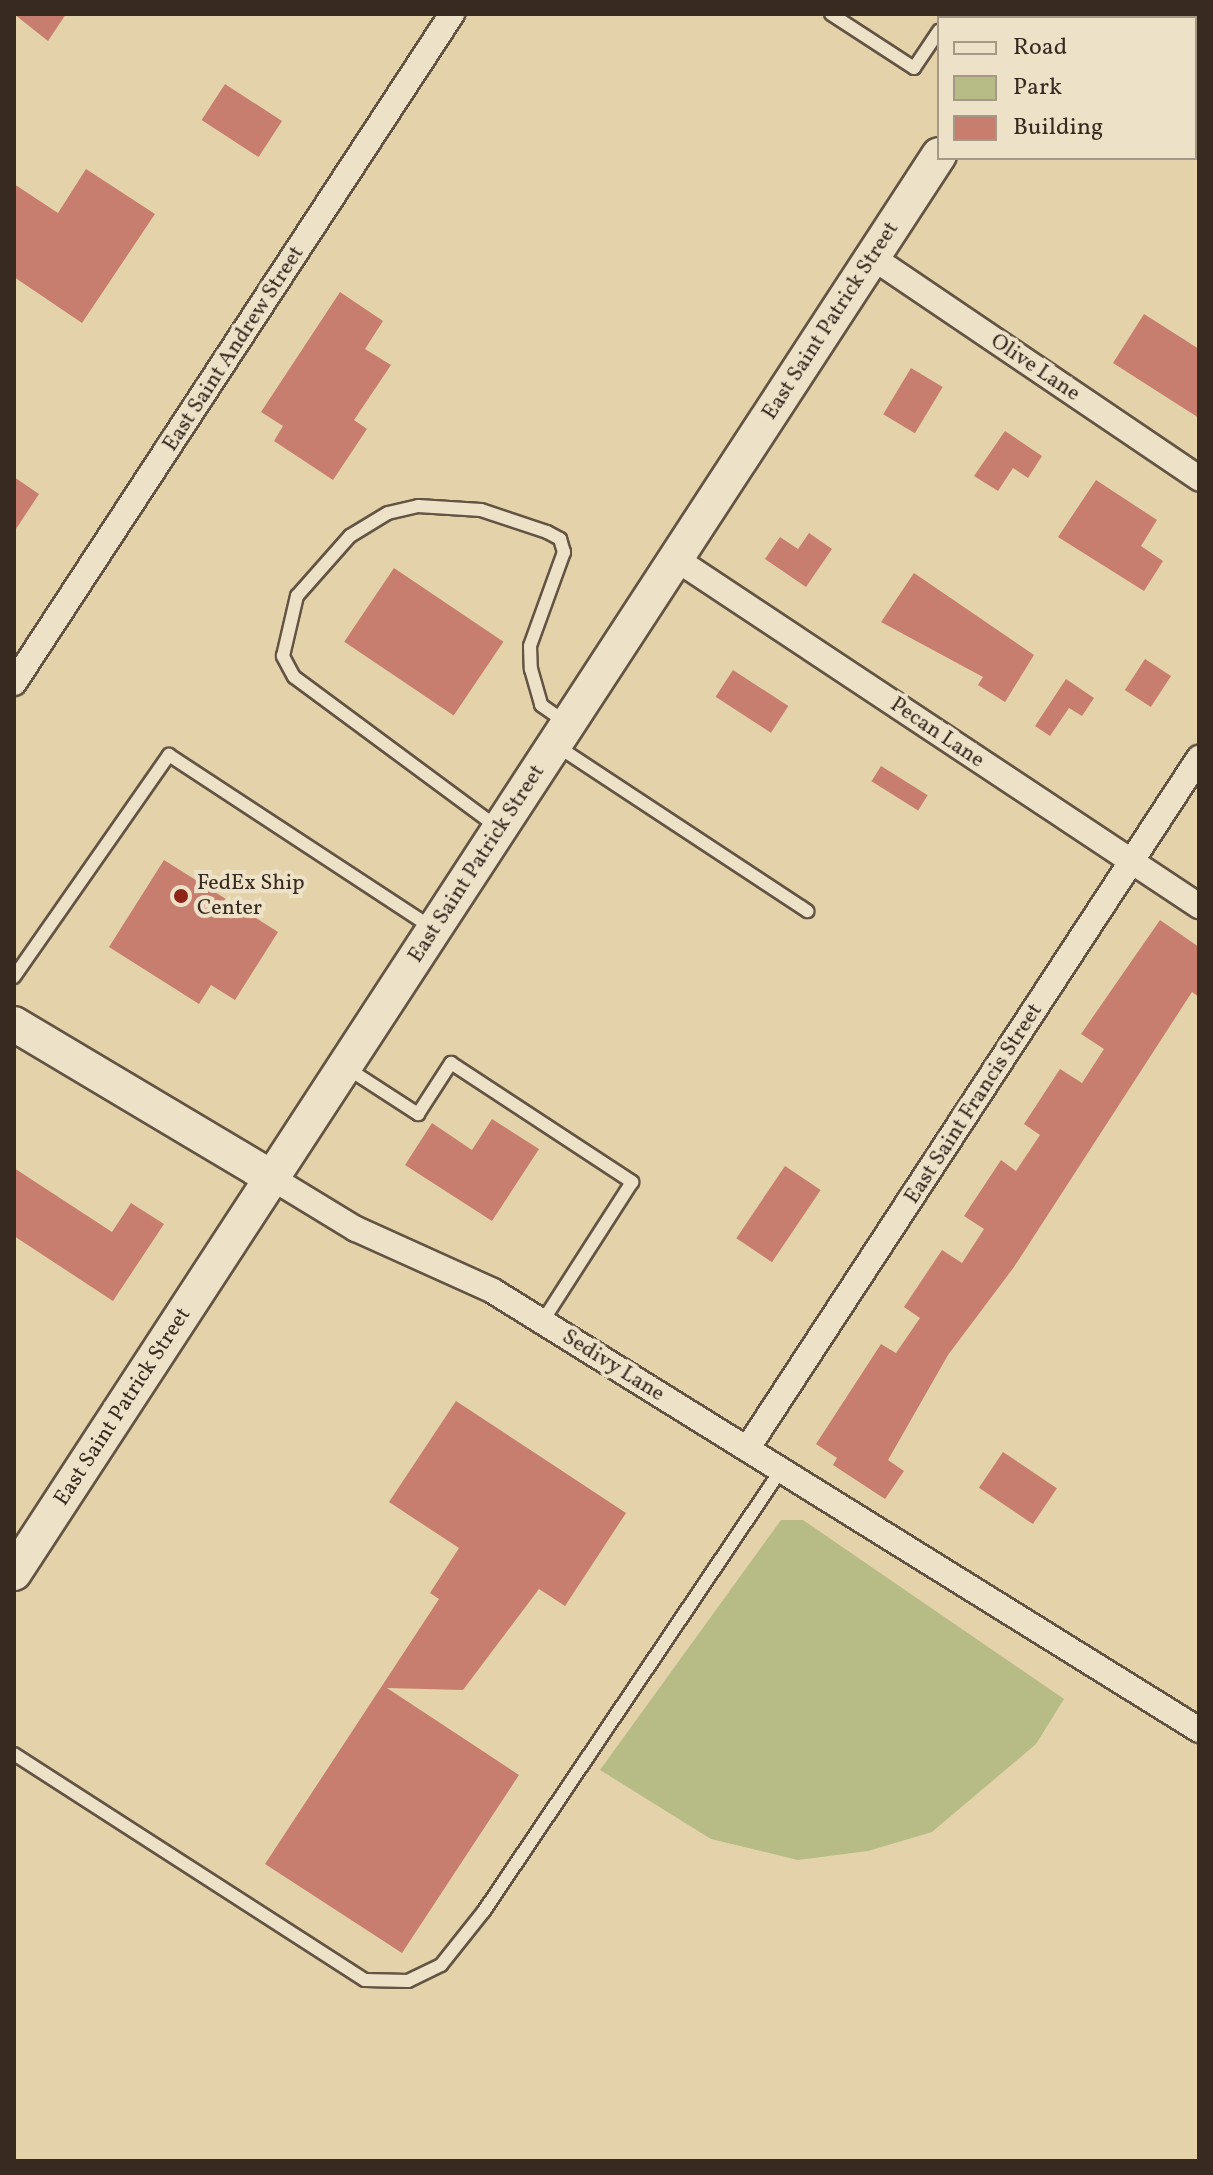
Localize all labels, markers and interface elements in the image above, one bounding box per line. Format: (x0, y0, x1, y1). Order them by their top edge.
legend (937, 16, 1197, 160)
text: Road (1013, 31, 1067, 65)
text: Park (1013, 71, 1062, 105)
text: Building (1013, 111, 1103, 145)
street label: East Saint Patrick Street (757, 217, 905, 425)
street label: East Saint Andrew Street (158, 241, 310, 457)
street label: Olive Lane (985, 328, 1085, 408)
street label: Pecan Lane (885, 692, 989, 774)
street label: East Saint Patrick Street (403, 760, 551, 968)
place label: FedEx Ship Center (197, 870, 305, 922)
marker: FedEx Ship Center (172, 887, 190, 905)
street label: East Saint Francis Street (899, 999, 1049, 1209)
street label: East Saint Patrick Street (49, 1303, 197, 1511)
street label: Sedivy Lane (557, 1324, 669, 1408)

